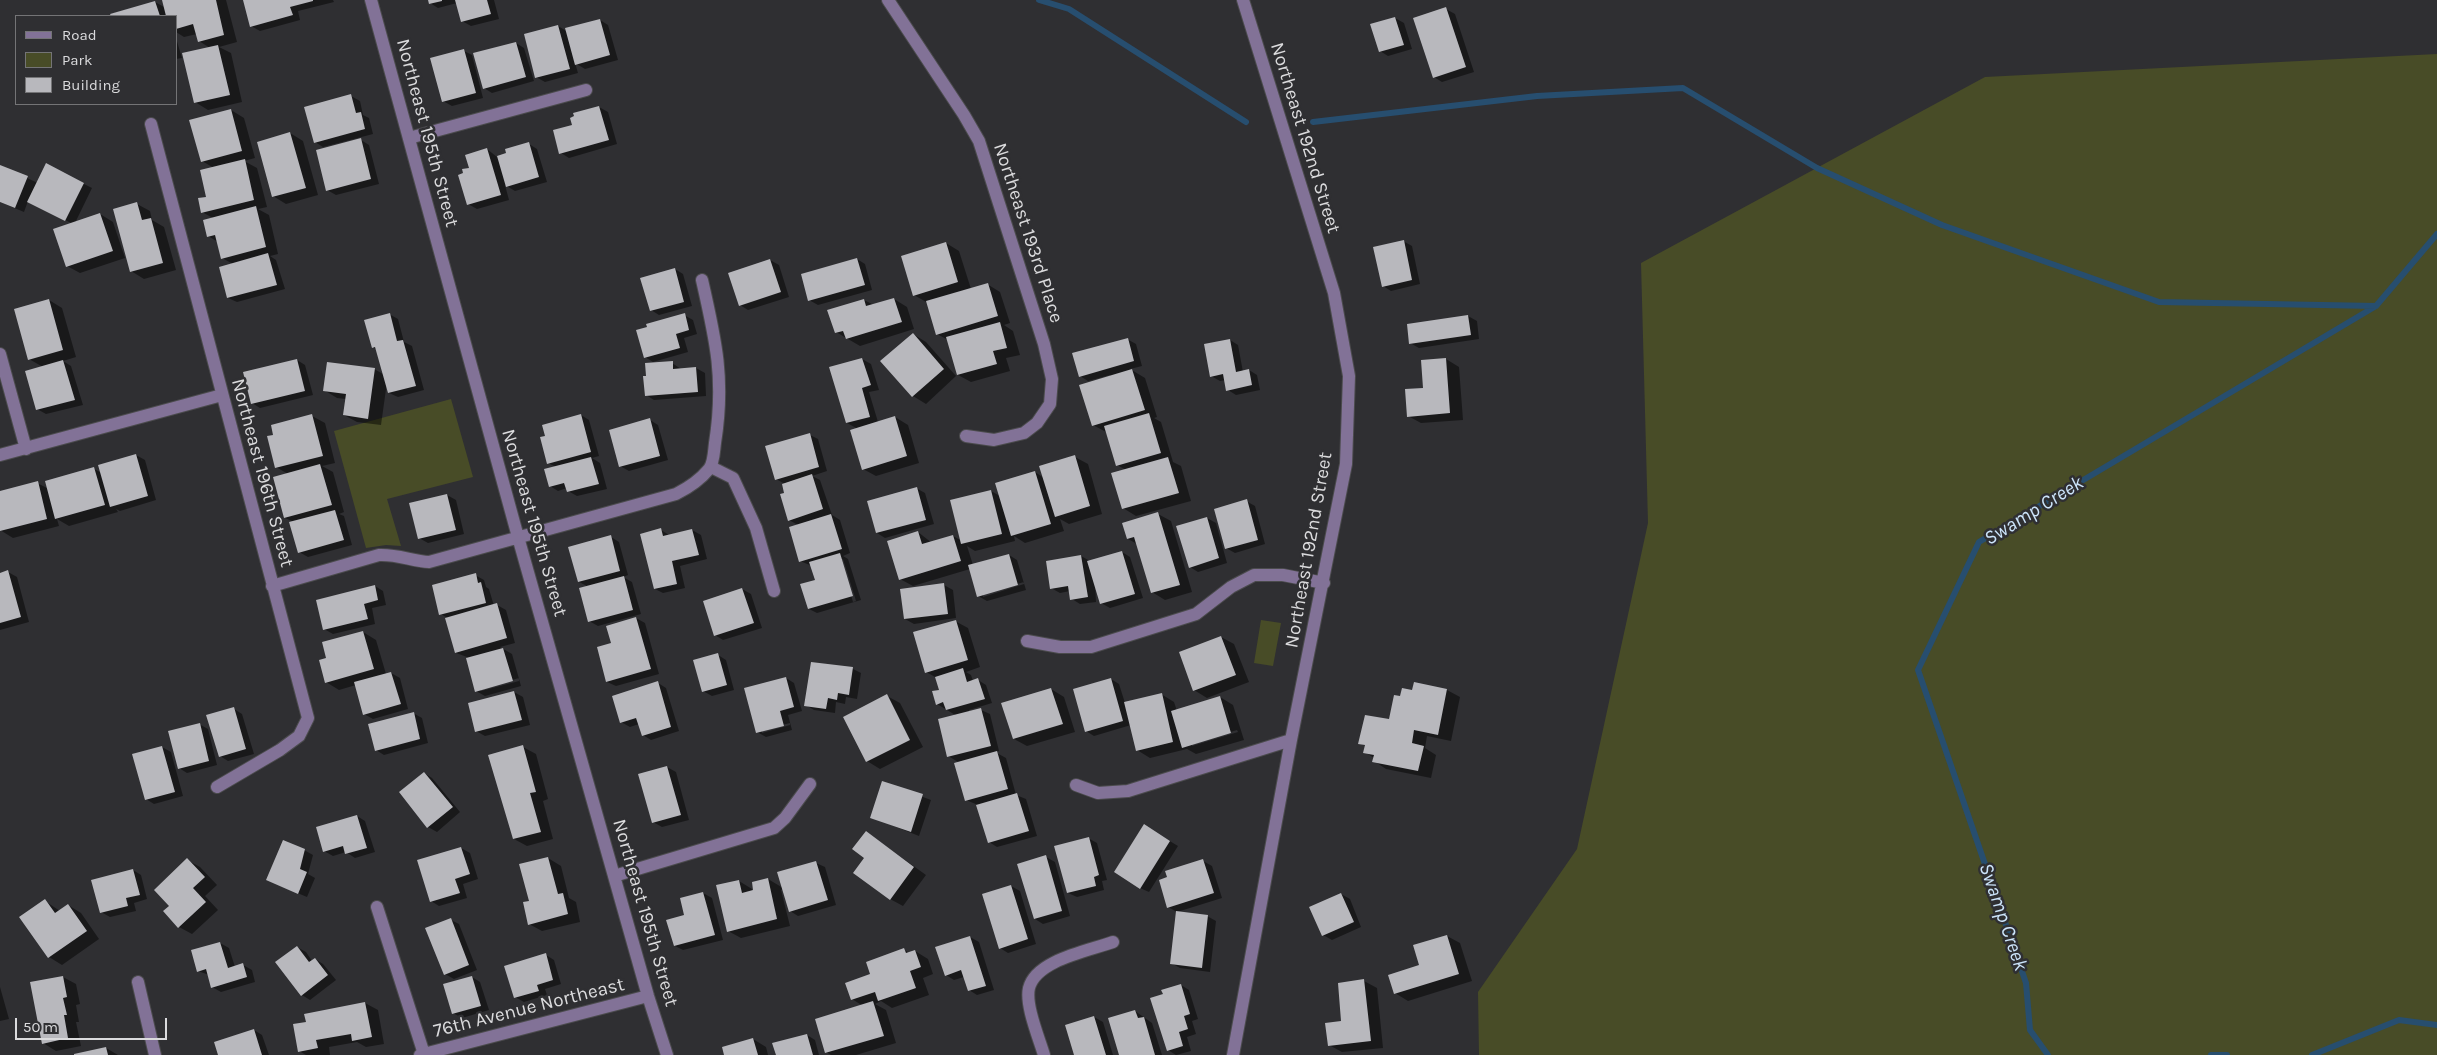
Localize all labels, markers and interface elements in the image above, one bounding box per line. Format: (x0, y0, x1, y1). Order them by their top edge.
legend (15, 15, 178, 105)
text: Road (62, 26, 97, 44)
street label: Northeast 195th Street (391, 36, 463, 230)
street label: Northeast 192nd Street (1265, 40, 1345, 236)
text: Park (62, 51, 92, 69)
text: Building (62, 76, 120, 94)
street label: Northeast 193rd Place (988, 140, 1068, 326)
street label: Northeast 196th Street (226, 376, 298, 570)
street label: Northeast 195th Street (496, 427, 572, 619)
street label: Northeast 192nd Street (1281, 450, 1337, 650)
water label: Swamp Creek (1980, 471, 2088, 551)
street label: Northeast 195th Street (607, 817, 683, 1009)
water label: Swamp Creek (1973, 860, 2033, 974)
street label: 76th Avenue Northeast (431, 973, 627, 1043)
scale bar (18, 1008, 170, 1040)
text: 50 m (23, 1018, 58, 1036)

